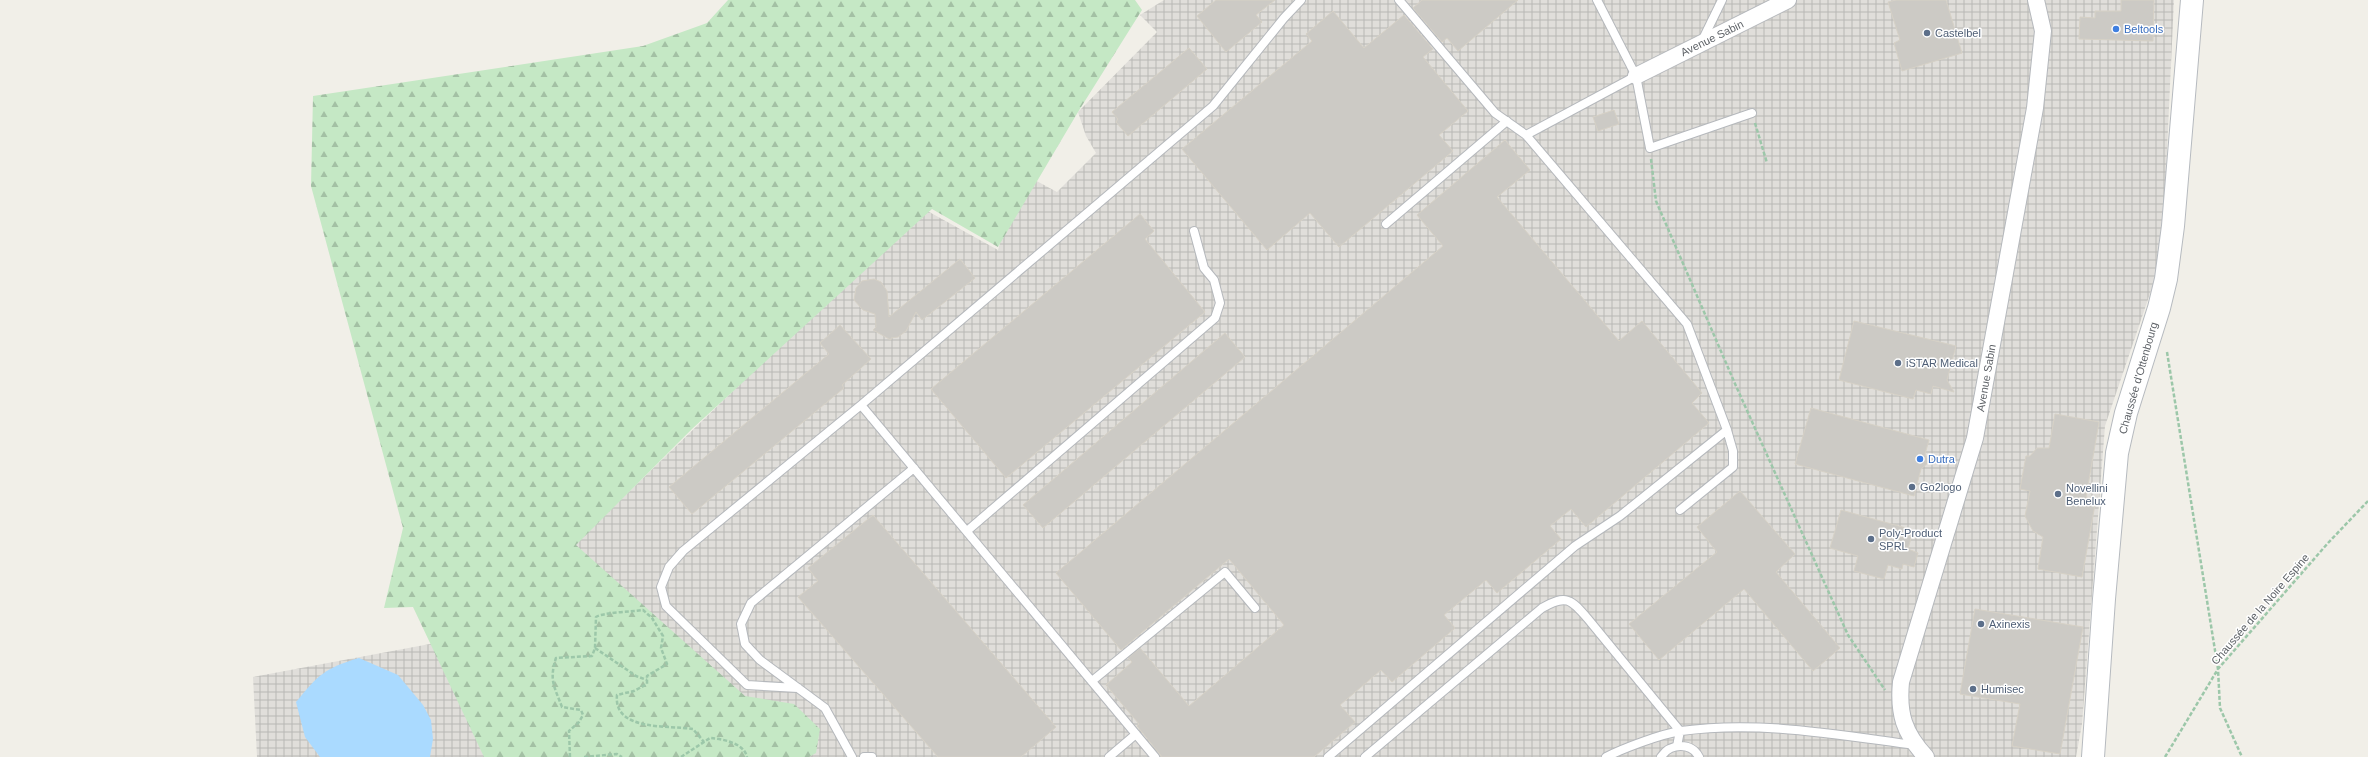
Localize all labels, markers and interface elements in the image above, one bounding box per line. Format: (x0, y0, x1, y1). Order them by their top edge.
street label: Avenue Sabin (1679, 18, 1745, 58)
place label: Beltools (2124, 23, 2164, 35)
marker: Beltools (2111, 24, 2121, 34)
place label: Castelbel (1935, 27, 1981, 39)
marker: Castelbel (1922, 28, 1932, 38)
street label: Chaussée d'Ottenbourg (2116, 321, 2160, 435)
street label: Avenue Sabin (1974, 343, 1998, 413)
place label: iSTAR Medical (1906, 357, 1978, 369)
marker: iSTAR Medical (1893, 358, 1903, 368)
place label: Dutra (1928, 453, 1956, 465)
marker: Dutra (1915, 454, 1925, 464)
place label: Go2logo (1920, 481, 1962, 493)
marker: Go2logo (1907, 482, 1917, 492)
place label: Novellini Benelux (2066, 482, 2108, 507)
marker: Novellini Benelux (2053, 489, 2063, 499)
place label: Poly-Product SPRL (1879, 527, 1942, 552)
marker: Poly-Product SPRL (1866, 534, 1876, 544)
street label: Chaussée de la Noire Espine (2209, 551, 2311, 667)
place label: Axinexis (1989, 618, 2030, 630)
marker: Axinexis (1976, 619, 1986, 629)
place label: Humisec (1981, 683, 2024, 695)
marker: Humisec (1968, 684, 1978, 694)

